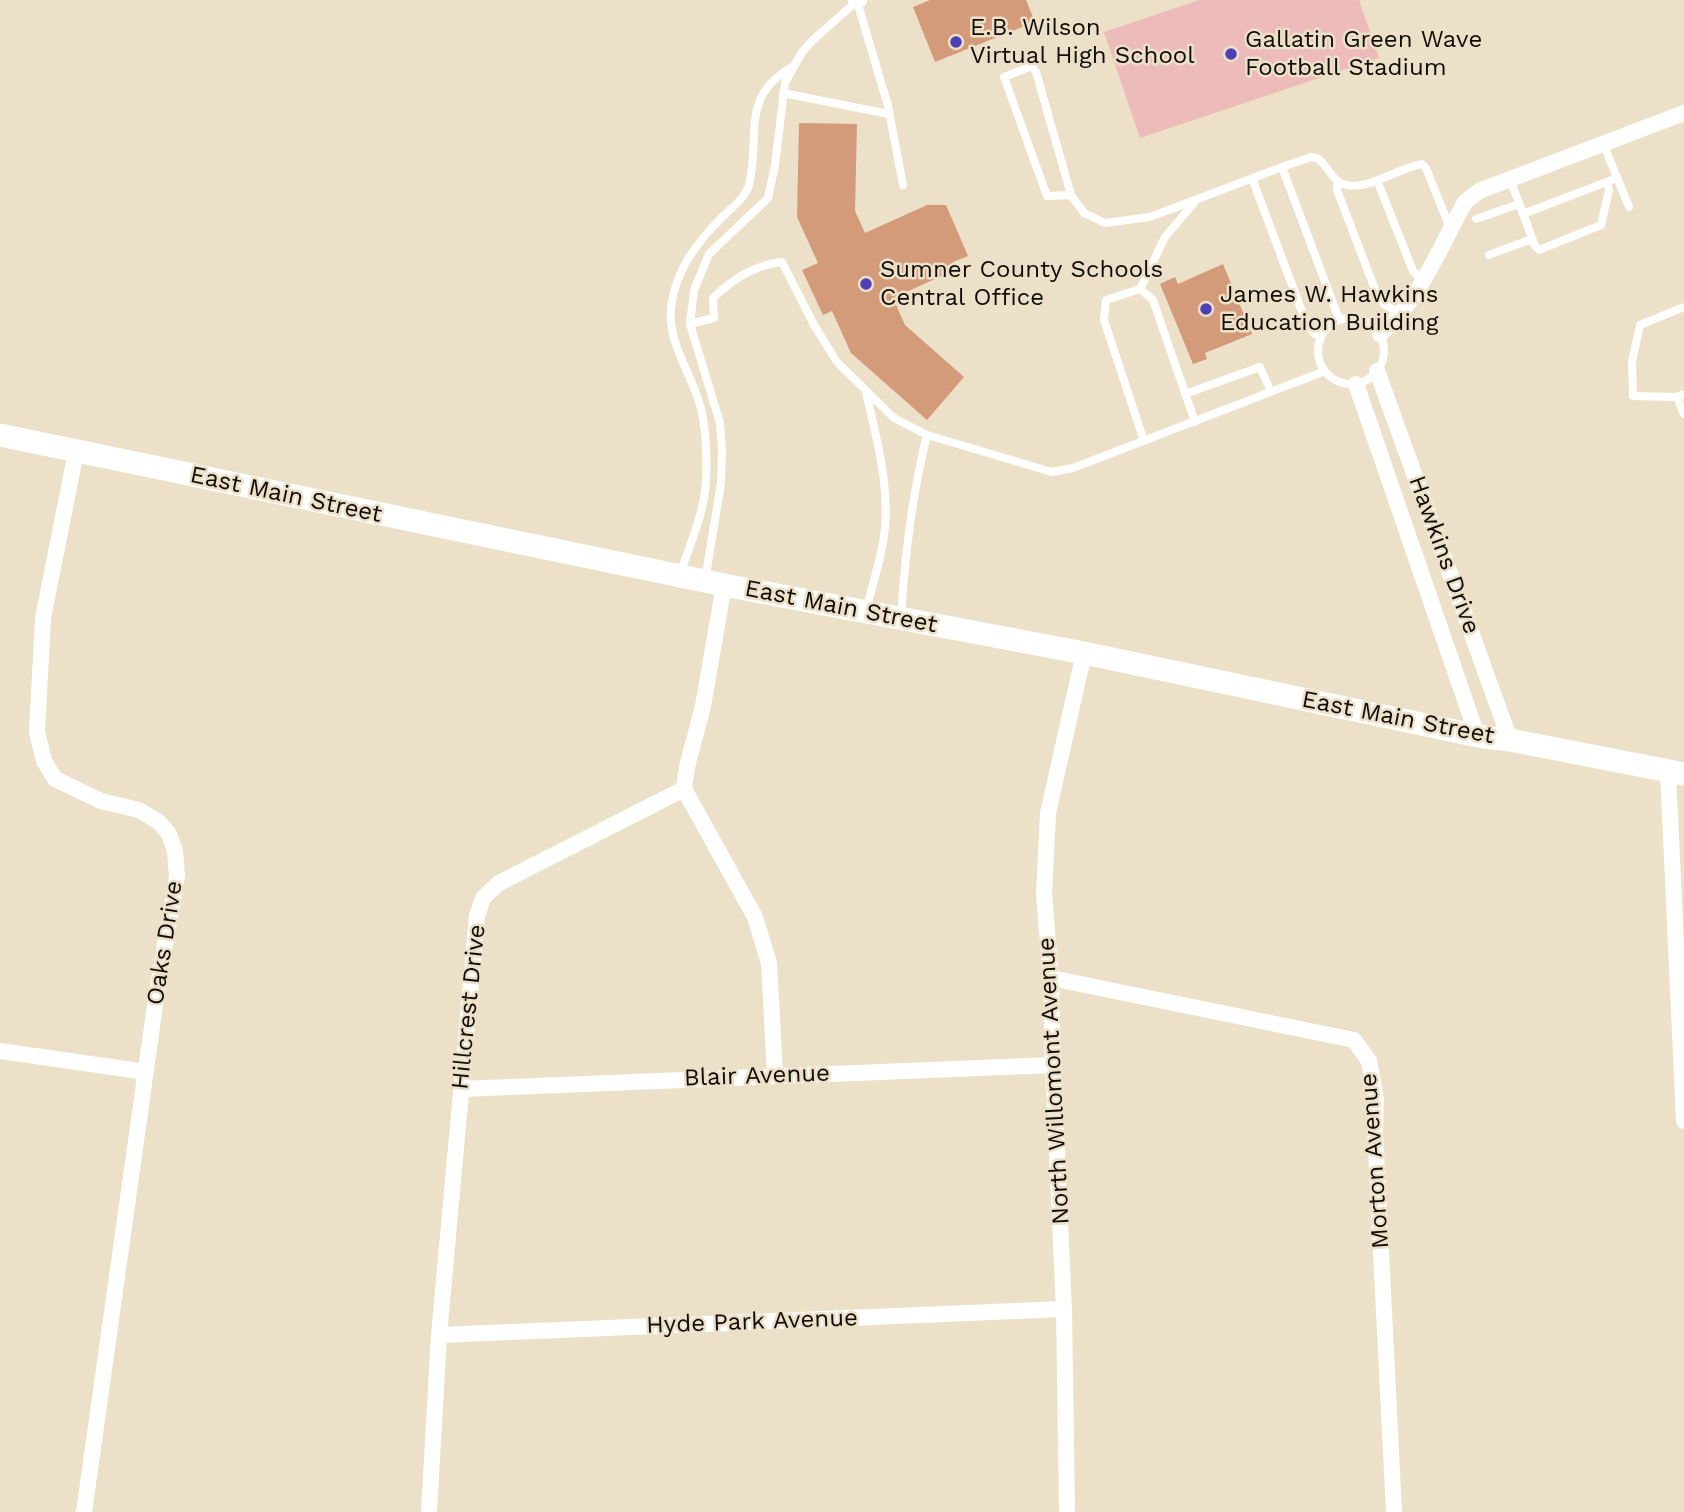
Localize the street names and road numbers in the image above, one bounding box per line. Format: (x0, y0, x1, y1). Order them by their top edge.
street label: East Main Street (187, 461, 385, 529)
street label: Hawkins Drive (1402, 472, 1486, 638)
street label: East Main Street (742, 574, 940, 640)
street label: East Main Street (1299, 685, 1497, 751)
street label: Oaks Drive (141, 879, 189, 1007)
street label: Hillcrest Drive (446, 923, 492, 1091)
street label: North Willomont Avenue (1032, 937, 1076, 1225)
street label: Blair Avenue (684, 1059, 830, 1093)
street label: Morton Avenue (1354, 1072, 1396, 1250)
street label: Hyde Park Avenue (646, 1304, 858, 1340)

